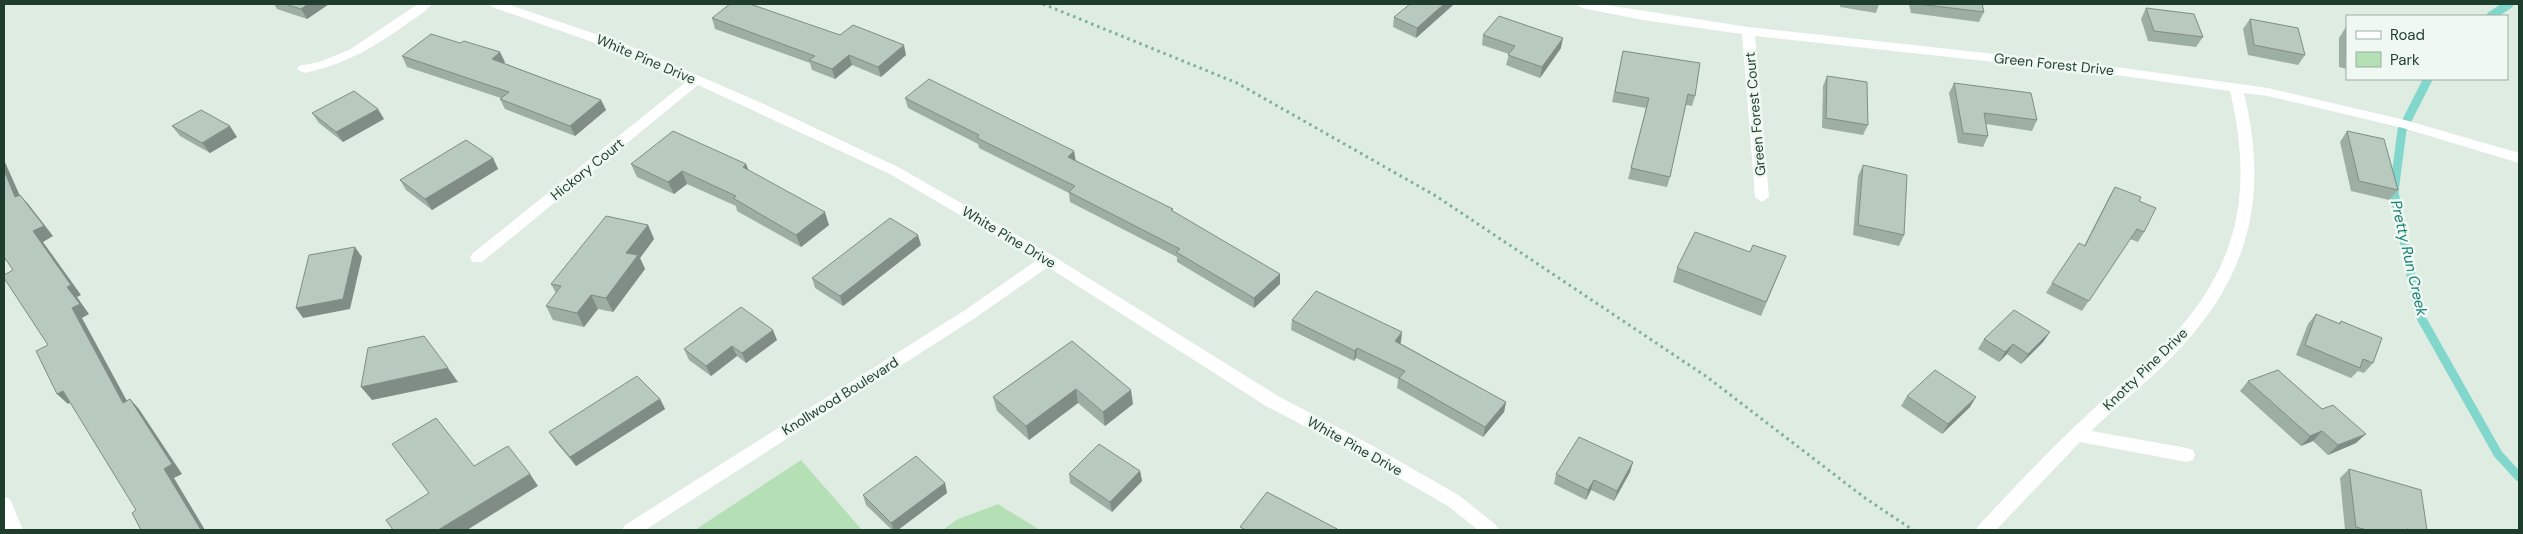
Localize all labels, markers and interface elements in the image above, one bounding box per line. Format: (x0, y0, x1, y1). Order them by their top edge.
legend (2346, 15, 2508, 80)
text: Road (2390, 25, 2425, 45)
street label: White Pine Drive (594, 30, 698, 88)
street label: Green Forest Drive (1993, 49, 2115, 79)
text: Park (2390, 50, 2420, 70)
street label: Green Forest Court (1741, 51, 1769, 177)
street label: Hickory Court (547, 134, 627, 204)
water label: Pretty Run Creek (2386, 198, 2432, 318)
street label: White Pine Drive (959, 202, 1059, 272)
street label: Knotty Pine Drive (2099, 324, 2191, 414)
street label: Knollwood Boulevard (778, 353, 902, 439)
street label: White Pine Drive (1304, 412, 1406, 480)

